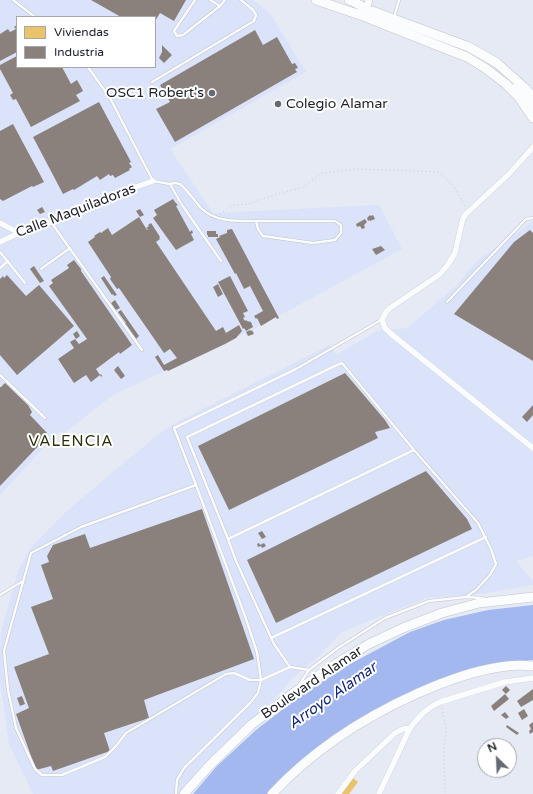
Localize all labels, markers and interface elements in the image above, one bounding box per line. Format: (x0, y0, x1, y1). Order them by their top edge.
legend (16, 16, 156, 68)
text: Viviendas (54, 25, 109, 39)
text: Industria (54, 45, 104, 59)
place label: OSC1 Robert's (106, 85, 204, 101)
marker: OSC1 Robert's (207, 88, 217, 98)
place label: Colegio Alamar (286, 96, 388, 112)
marker: Colegio Alamar (273, 99, 283, 109)
street label: Calle Maquiladoras (14, 180, 138, 242)
district label: VALENCIA (28, 433, 114, 451)
street label: Boulevard Alamar (258, 643, 366, 723)
water label: Arroyo Alamar (285, 659, 381, 733)
north arrow (477, 738, 517, 778)
text: N (486, 740, 499, 755)

